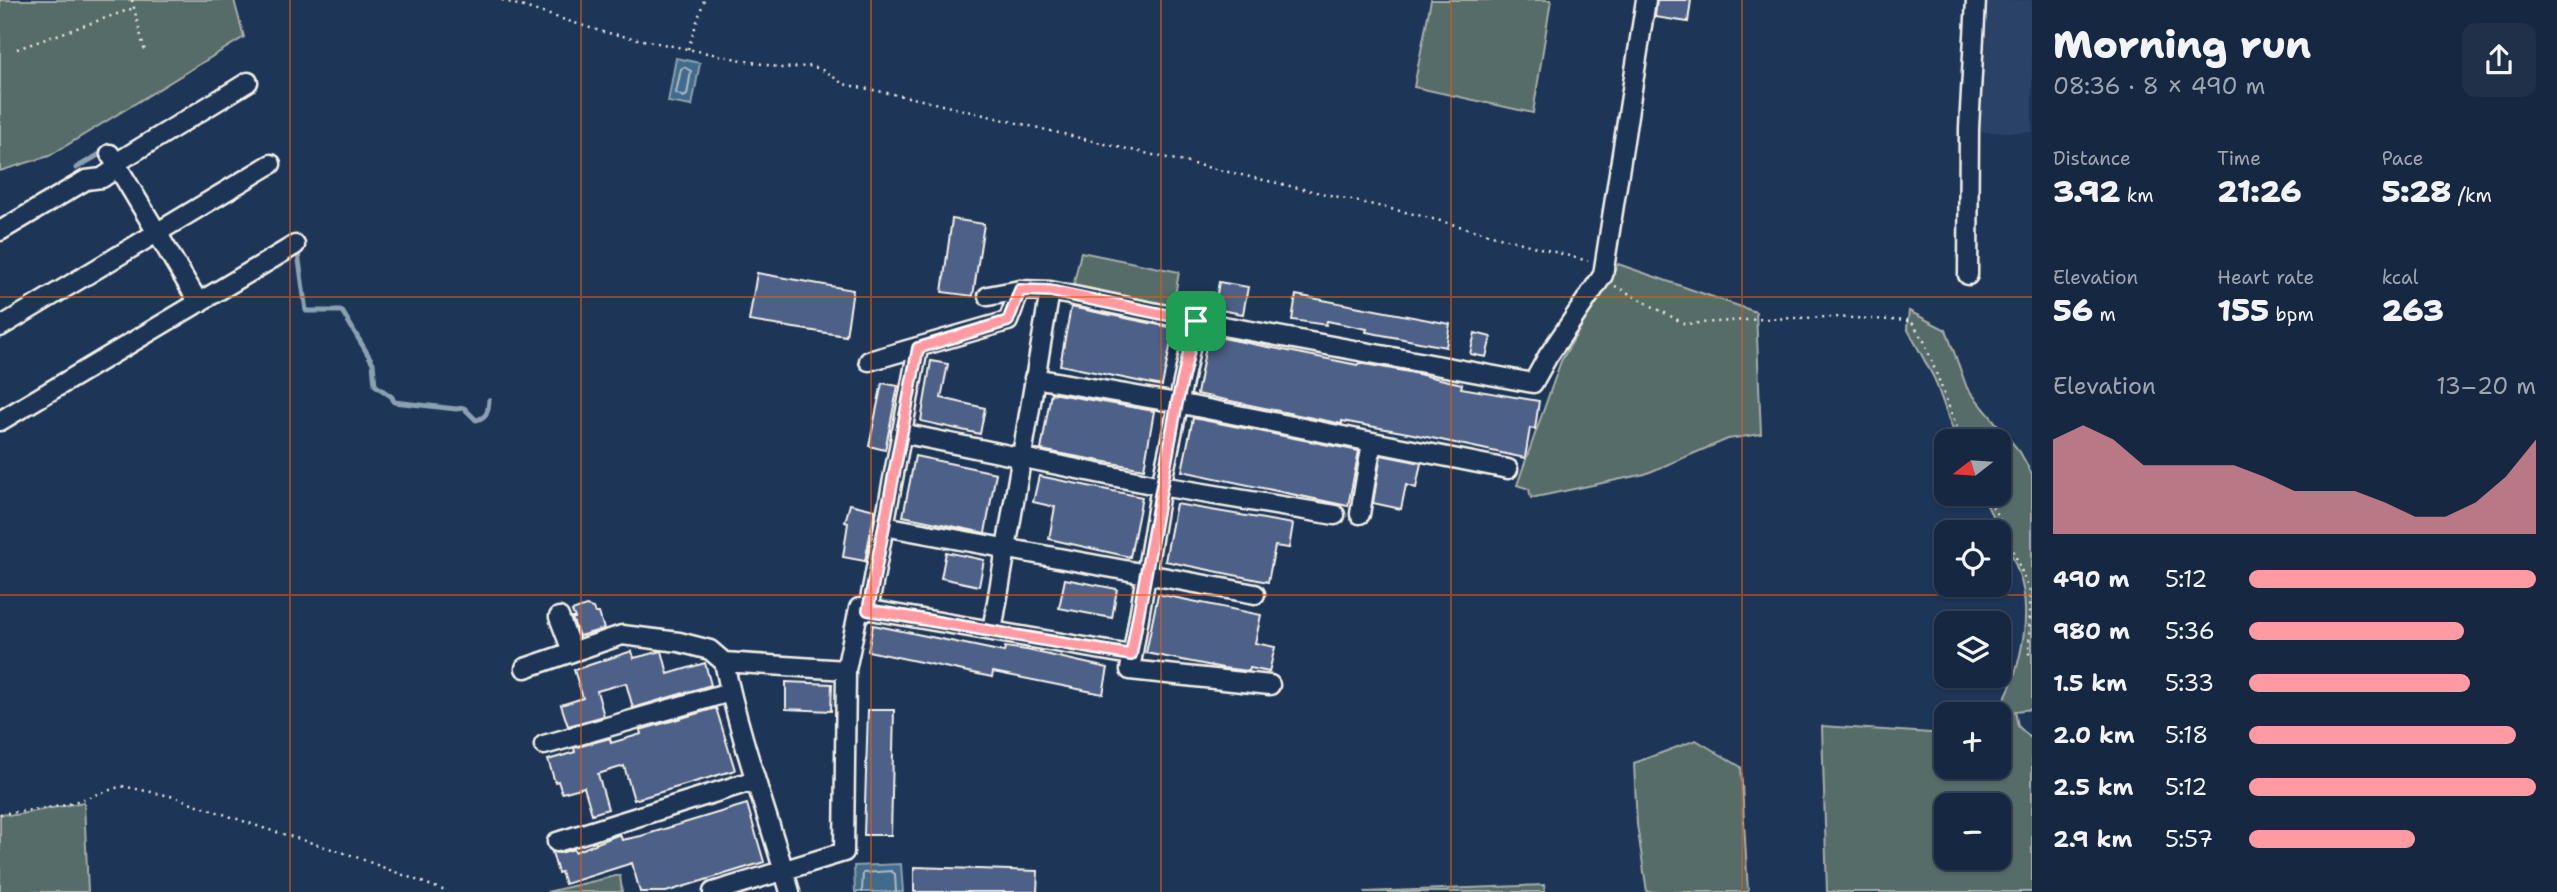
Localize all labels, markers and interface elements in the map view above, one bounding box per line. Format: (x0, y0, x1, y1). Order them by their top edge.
text: Morning run (2053, 19, 2311, 70)
button: share (2462, 23, 2536, 97)
text: 08:36 · 8 × 490 m (2053, 71, 2265, 101)
text: Distance (2053, 146, 2131, 171)
text: Time (2217, 146, 2261, 171)
text: Pace (2382, 146, 2423, 171)
text: 3.92 (2053, 171, 2120, 212)
text: 21:26 (2217, 171, 2301, 212)
text: 5:28 (2382, 171, 2451, 212)
text: km (2120, 183, 2154, 208)
text: /km (2451, 183, 2492, 208)
text: Elevation (2053, 265, 2138, 290)
text: Heart rate (2217, 265, 2314, 290)
text: kcal (2382, 265, 2419, 290)
text: 56 (2053, 290, 2093, 331)
text: 155 (2217, 290, 2269, 331)
text: 263 (2382, 290, 2444, 331)
pin (1166, 291, 1226, 351)
icon: arrive (1177, 302, 1215, 340)
text: m (2093, 302, 2116, 327)
text: bpm (2269, 302, 2314, 327)
text: Elevation (2053, 371, 2156, 401)
text: 13–20 m (2436, 371, 2536, 401)
north arrow (1934, 429, 2011, 506)
map controls (1934, 429, 2011, 870)
button: locate (1934, 520, 2011, 597)
text: 490 m (2053, 564, 2129, 594)
text: 5:12 (2165, 564, 2207, 594)
button: layers (1934, 611, 2011, 688)
text: 980 m (2053, 616, 2130, 646)
text: 5:36 (2165, 616, 2215, 646)
text: 1.5 km (2053, 668, 2127, 698)
text: 5:33 (2165, 668, 2214, 698)
button: + (1934, 702, 2011, 779)
text: 2.0 km (2053, 720, 2135, 750)
text: 5:18 (2165, 720, 2208, 750)
text: 2.5 km (2053, 772, 2134, 802)
text: 5:12 (2165, 772, 2207, 802)
button: − (1934, 793, 2011, 870)
text: 2.9 km (2053, 824, 2132, 854)
text: 5:57 (2165, 824, 2213, 854)

